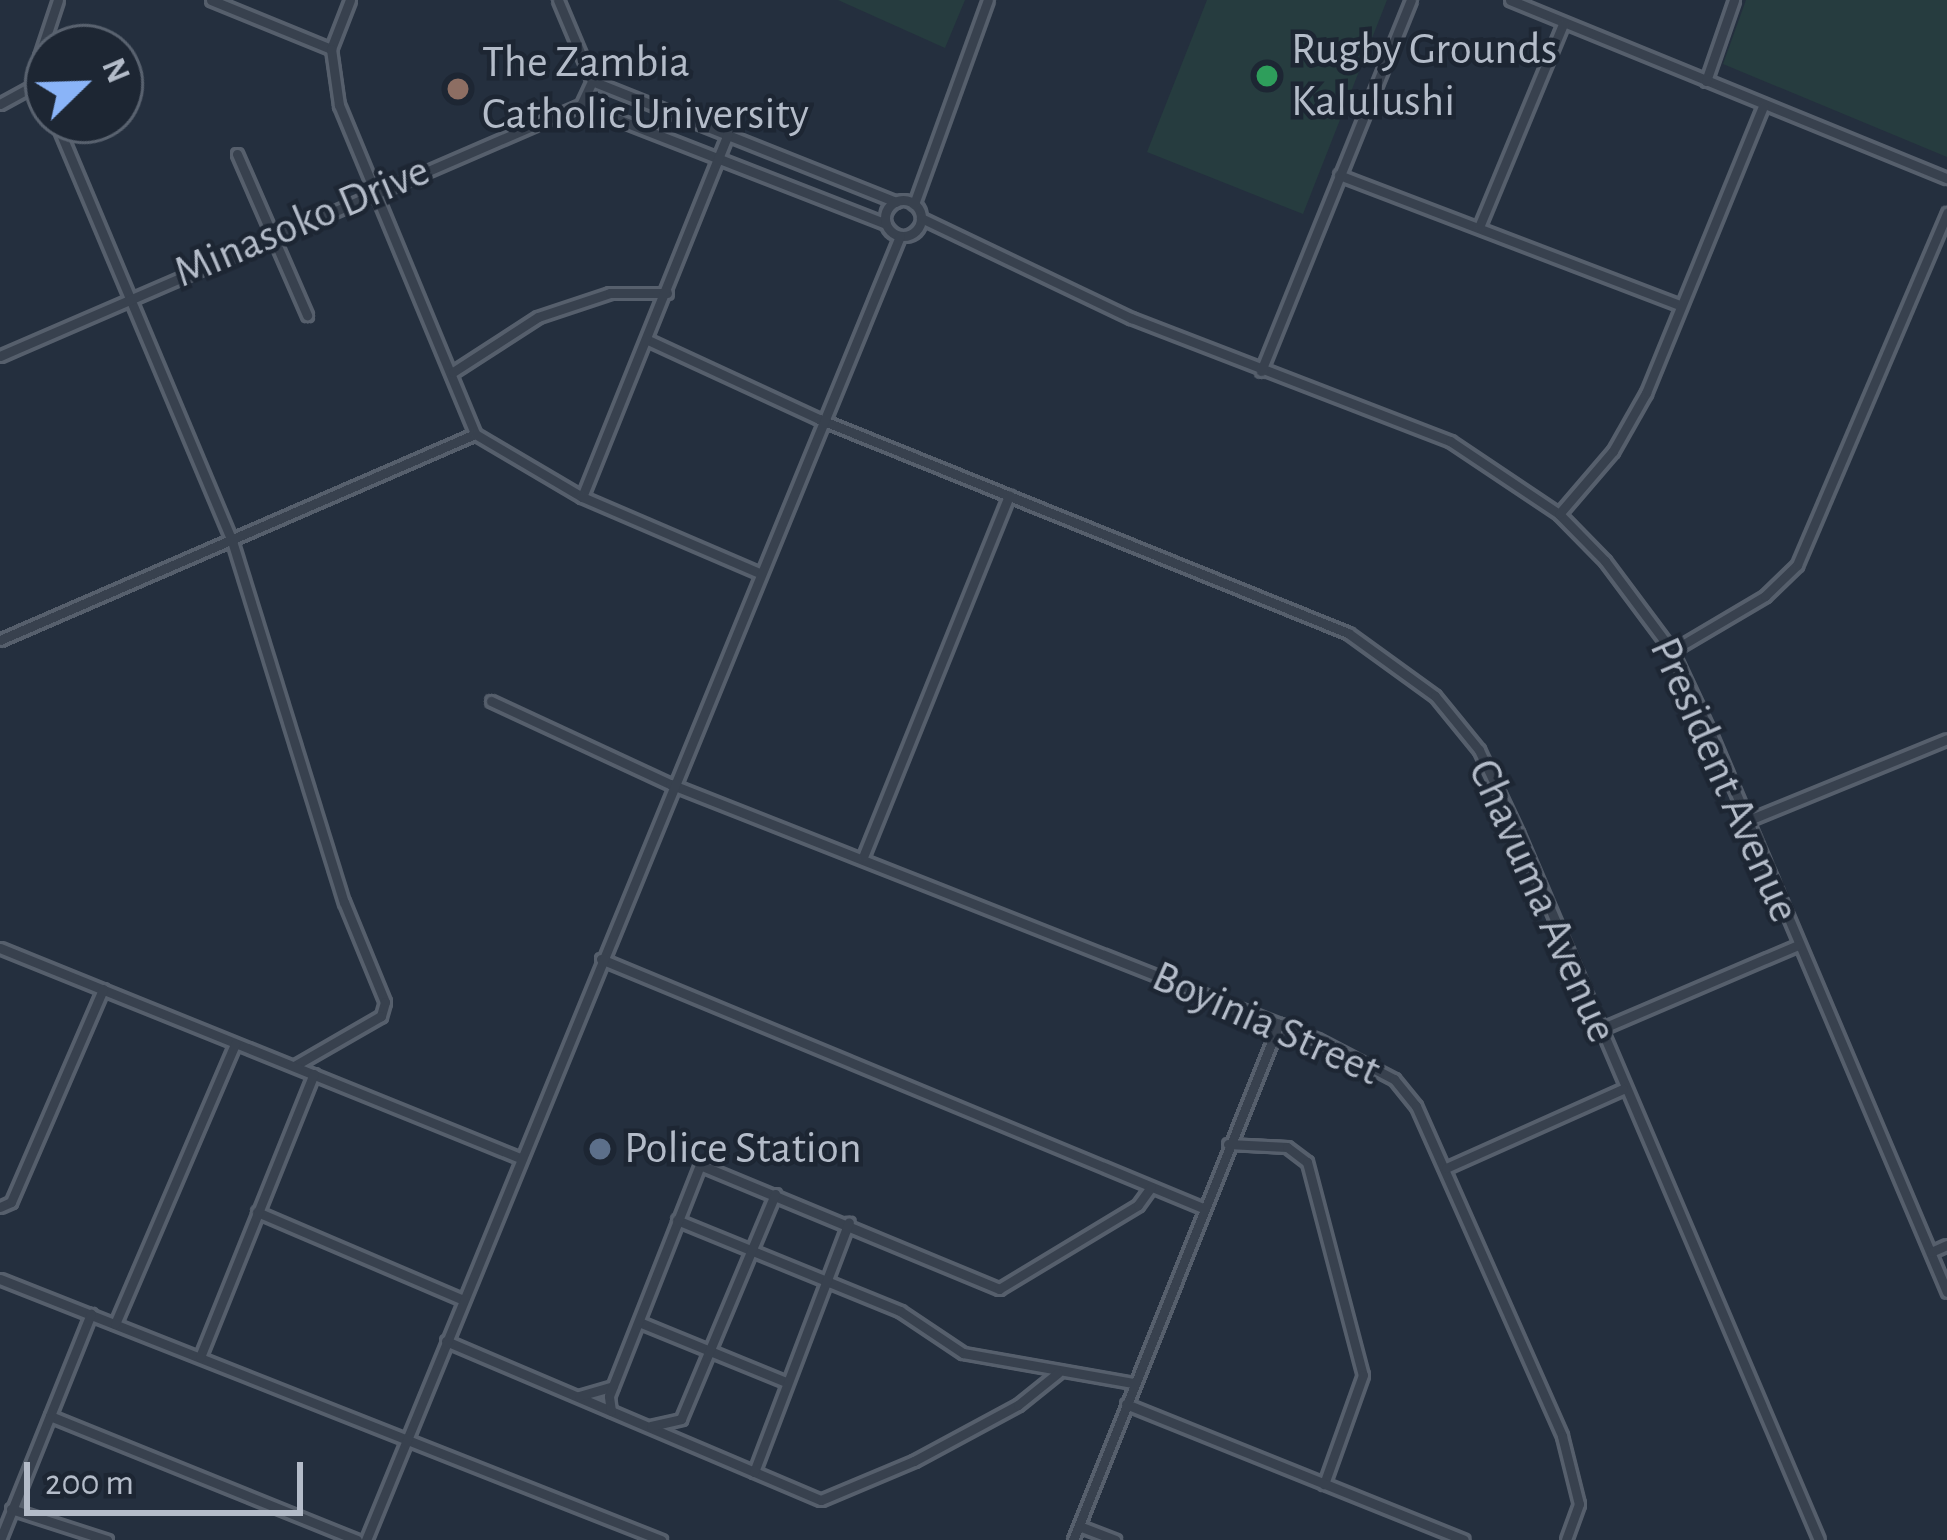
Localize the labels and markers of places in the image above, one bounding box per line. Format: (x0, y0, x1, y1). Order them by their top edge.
place label: Rugby Grounds Kalulushi (1291, 23, 1557, 129)
place label: The Zambia Catholic University (482, 36, 809, 142)
marker: Rugby Grounds Kalulushi (1254, 63, 1280, 89)
marker: The Zambia Catholic University (445, 76, 471, 102)
place label: Police Station (624, 1122, 862, 1176)
marker: Police Station (587, 1136, 613, 1162)

